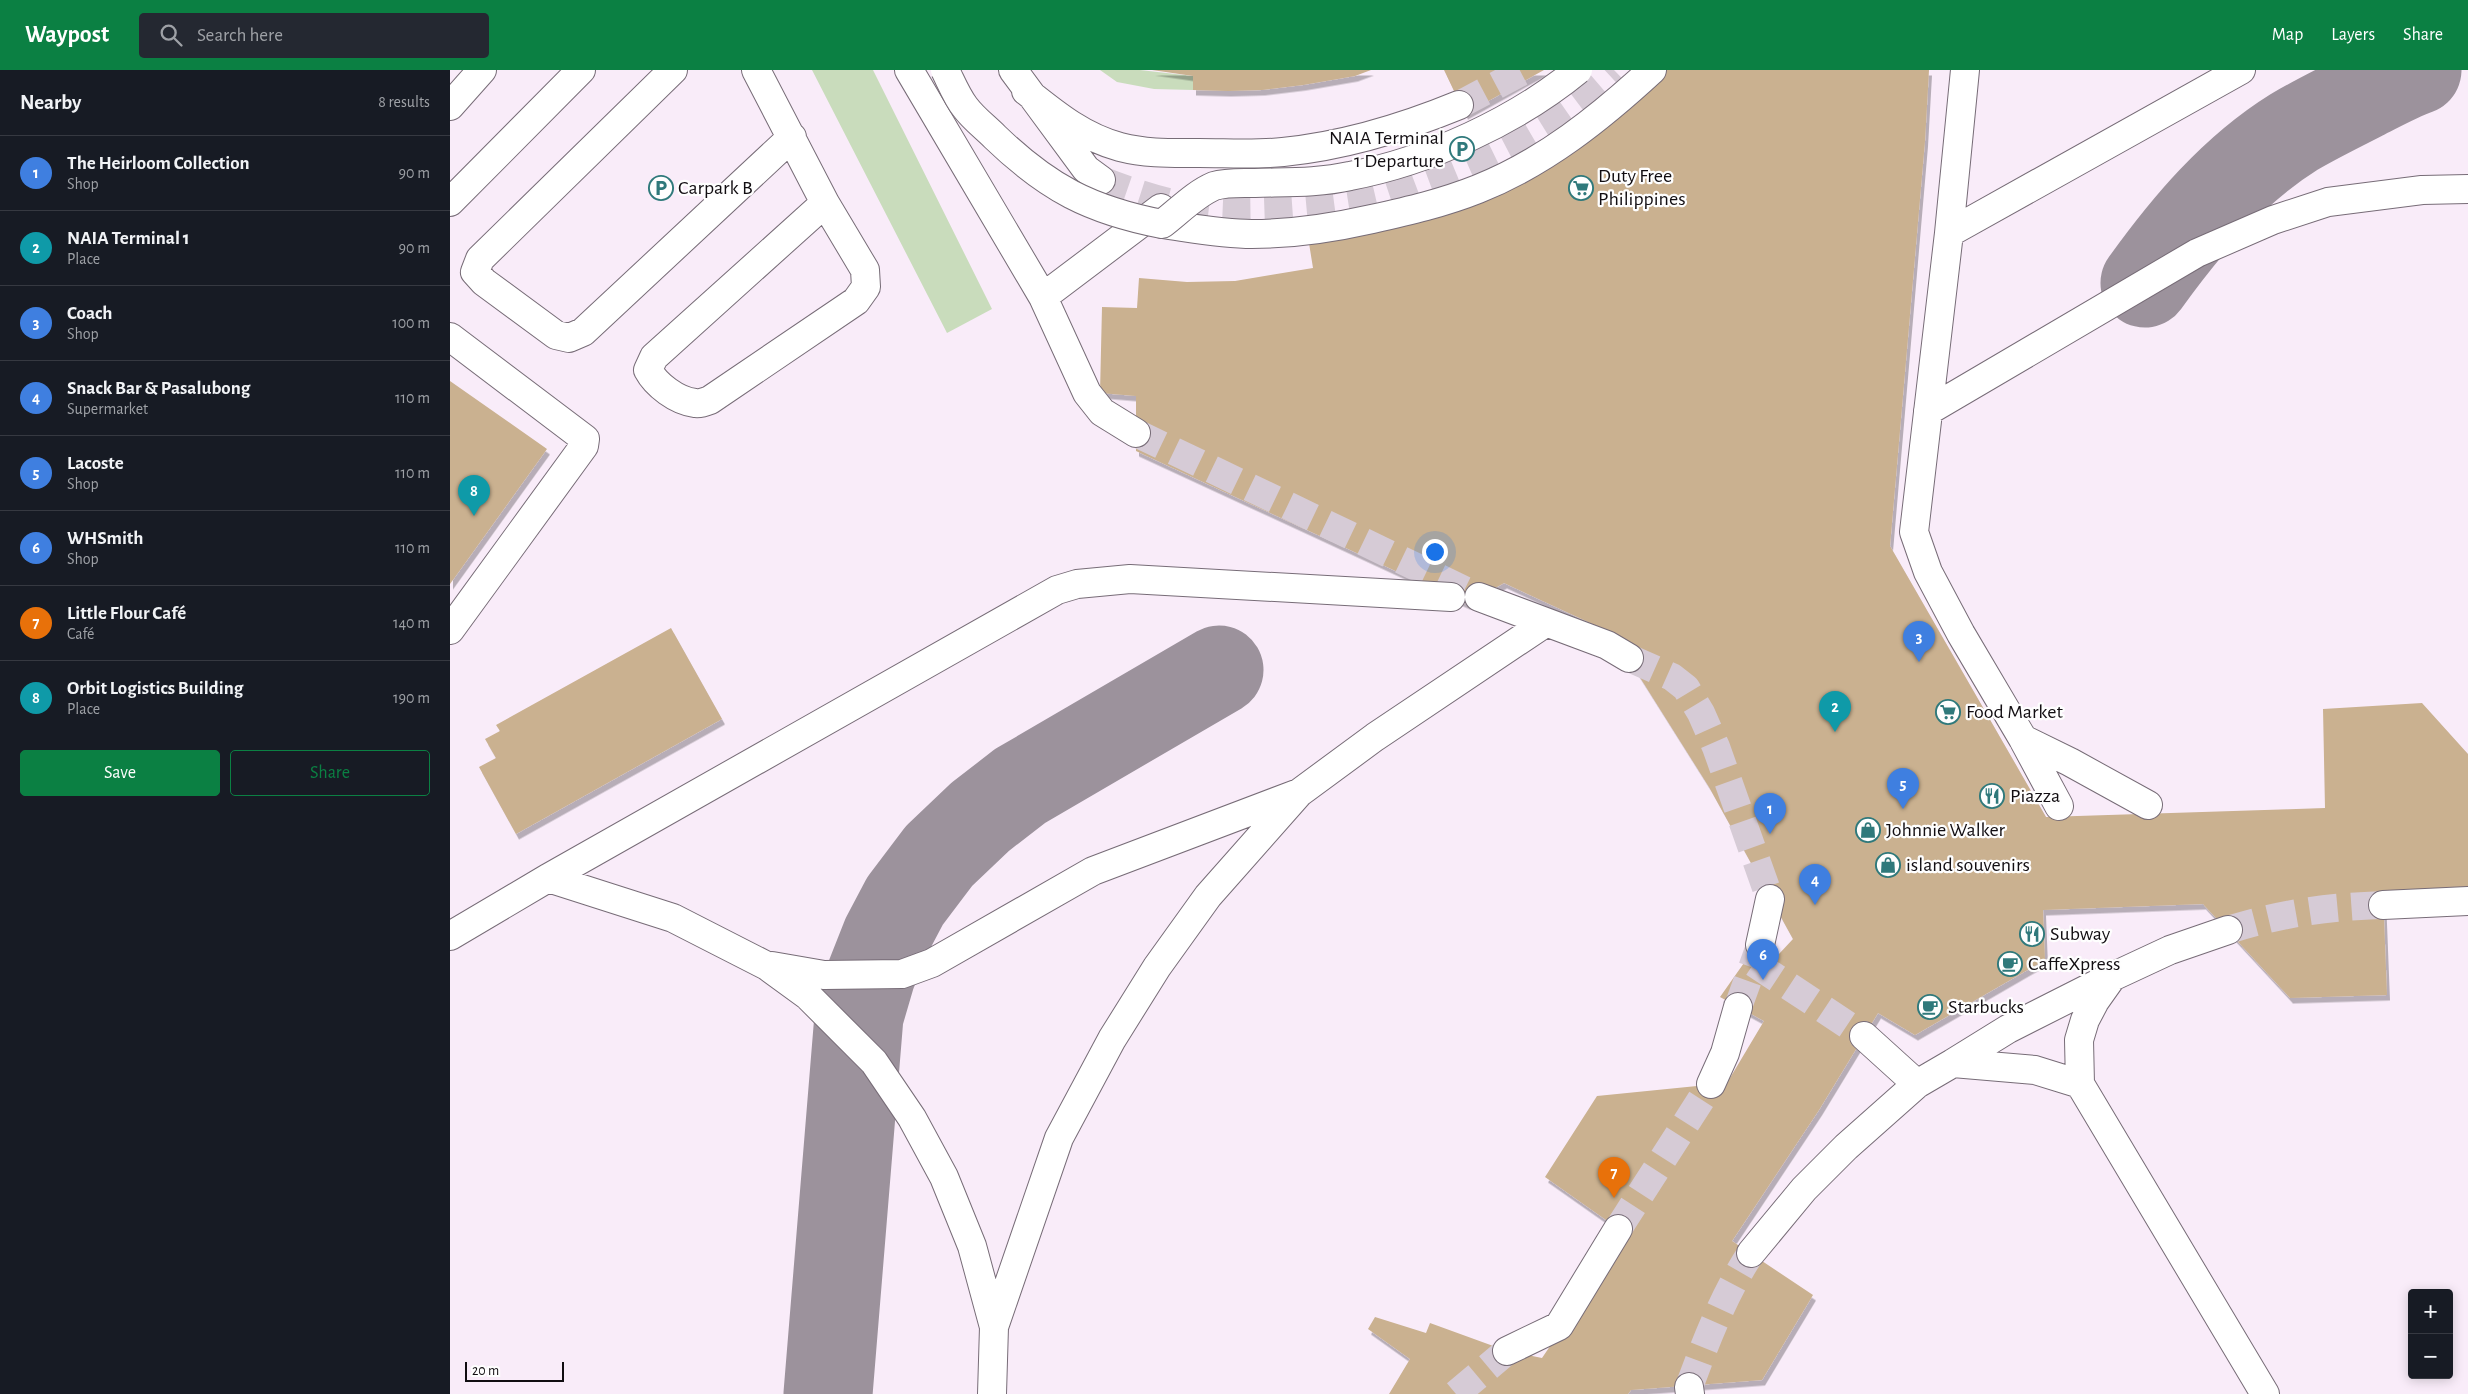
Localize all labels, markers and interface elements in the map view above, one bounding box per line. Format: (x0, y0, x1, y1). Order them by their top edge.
search box (139, 13, 489, 58)
icon: search (157, 21, 185, 49)
text: Waypost (25, 23, 109, 47)
text: Search here (197, 26, 283, 45)
text: Map (2272, 26, 2303, 44)
text: Layers (2331, 26, 2375, 44)
text: Share (2403, 26, 2443, 44)
text: Nearby (20, 92, 81, 113)
text: 8 results (378, 94, 430, 110)
place label: NAIA Terminal 1 Departure (1329, 128, 1444, 171)
parking icon: NAIA Terminal 1 Departure (1449, 136, 1475, 162)
text: The Heirloom Collection (67, 154, 250, 173)
text: 1 (33, 165, 39, 181)
text: 90 m (399, 165, 430, 181)
place label: Duty Free Philippines (1598, 166, 1686, 209)
parking icon: Carpark B (648, 175, 674, 201)
supermarket icon: Duty Free Philippines (1568, 175, 1594, 201)
text: Shop (67, 176, 99, 192)
place label: Carpark B (678, 178, 753, 198)
text: NAIA Terminal 1 (67, 229, 190, 248)
text: 2 (32, 240, 40, 256)
text: 90 m (399, 240, 430, 256)
text: Place (67, 251, 100, 267)
text: Coach (67, 304, 112, 323)
text: 3 (33, 315, 39, 331)
text: 100 m (392, 315, 430, 331)
text: Shop (67, 326, 99, 342)
text: Snack Bar & Pasalubong (67, 379, 250, 398)
text: 4 (32, 390, 40, 406)
text: 110 m (395, 390, 430, 406)
text: Supermarket (67, 401, 148, 417)
text: Lacoste (67, 454, 124, 473)
text: 5 (33, 465, 39, 481)
text: 110 m (395, 465, 430, 481)
pin: 8 (458, 475, 490, 516)
text: Shop (67, 476, 99, 492)
text: WHSmith (67, 529, 143, 548)
your location (1422, 539, 1448, 565)
text: 6 (32, 540, 40, 556)
text: 110 m (395, 540, 430, 556)
text: Shop (67, 551, 99, 567)
text: Little Flour Café (67, 604, 186, 623)
text: 7 (33, 615, 39, 631)
text: 140 m (393, 615, 430, 631)
pin: 3 (1903, 621, 1935, 662)
text: Café (67, 626, 95, 642)
text: Orbit Logistics Building (67, 679, 243, 698)
text: 8 (32, 690, 40, 706)
text: 190 m (393, 690, 430, 706)
pin: 2 (1819, 691, 1851, 732)
supermarket icon: Food Market (1935, 699, 1961, 725)
text: Place (67, 701, 100, 717)
place label: Food Market (1966, 702, 2063, 722)
button: Save (20, 750, 220, 796)
button: Share (230, 750, 430, 796)
pin: 5 (1887, 768, 1919, 809)
restaurant icon: Piazza (1979, 783, 2005, 809)
place label: Piazza (2010, 786, 2060, 806)
pin: 1 (1754, 793, 1786, 834)
shop icon: Johnnie Walker (1855, 817, 1881, 843)
place label: Johnnie Walker (1886, 820, 2006, 840)
shop icon: island souvenirs (1875, 852, 1901, 878)
place label: island souvenirs (1906, 855, 2030, 875)
pin: 4 (1799, 864, 1831, 905)
restaurant icon: Subway (2019, 921, 2045, 947)
place label: Subway (2050, 924, 2111, 944)
pin: 6 (1747, 939, 1779, 980)
cafe icon: CaffeXpress (1997, 951, 2023, 977)
place label: CaffeXpress (2028, 954, 2120, 974)
cafe icon: Starbucks (1917, 994, 1943, 1020)
place label: Starbucks (1948, 997, 2024, 1017)
pin: 7 (1598, 1157, 1630, 1198)
map controls (2408, 1289, 2453, 1379)
button: + (2408, 1289, 2453, 1334)
button: − (2408, 1334, 2453, 1379)
scale bar (465, 1359, 564, 1382)
text: 20 m (472, 1364, 499, 1378)

